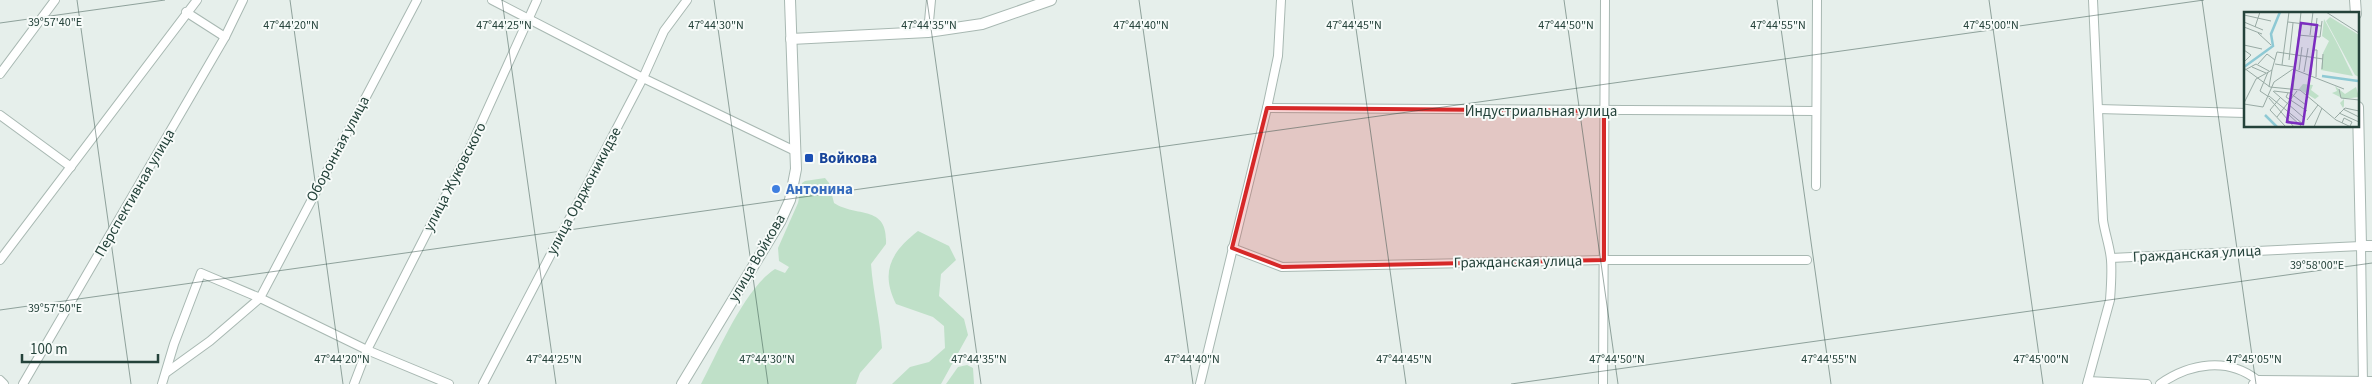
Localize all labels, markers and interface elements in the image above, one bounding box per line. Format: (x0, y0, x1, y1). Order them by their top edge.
inset map (2244, 12, 2360, 128)
text: 39°57'40"E (28, 14, 82, 31)
text: 47°44'20"N (263, 17, 319, 34)
text: 47°44'25"N (476, 17, 532, 34)
text: 47°44'30"N (688, 17, 744, 34)
text: 47°44'35"N (901, 17, 957, 34)
text: 47°44'40"N (1113, 17, 1169, 34)
text: 47°44'45"N (1326, 17, 1382, 34)
text: 47°44'50"N (1538, 17, 1594, 34)
text: 47°44'55"N (1750, 17, 1806, 34)
text: 47°45'00"N (1963, 17, 2019, 34)
street label: Оборонная улица (301, 92, 375, 206)
street label: Индустриальная улица (1465, 101, 1617, 122)
street label: улица Жуковского (418, 119, 492, 235)
street label: улица Орджоникидзе (541, 123, 627, 259)
street label: Перспективная улица (90, 125, 180, 261)
place label: Войкова (819, 148, 877, 169)
marker: Войкова (803, 152, 815, 164)
place label: Антонина (785, 179, 853, 200)
marker: Антонина (770, 183, 782, 195)
street label: улица Войкова (723, 210, 791, 306)
street label: Гражданская улица (2132, 240, 2262, 268)
street label: Гражданская улица (1454, 250, 1582, 274)
text: 39°58'00"E (2290, 257, 2344, 274)
text: 39°57'50"E (28, 300, 82, 317)
scale bar (22, 332, 159, 364)
text: 100 m (30, 339, 68, 360)
text: 47°44'20"N (314, 351, 370, 368)
text: 47°44'25"N (526, 351, 582, 368)
text: 47°44'30"N (739, 351, 795, 368)
text: 47°44'35"N (951, 351, 1007, 368)
text: 47°44'40"N (1164, 351, 1220, 368)
text: 47°44'45"N (1376, 351, 1432, 368)
text: 47°44'50"N (1589, 351, 1645, 368)
text: 47°44'55"N (1801, 351, 1857, 368)
text: 47°45'00"N (2013, 351, 2069, 368)
text: 47°45'05"N (2226, 351, 2282, 368)

